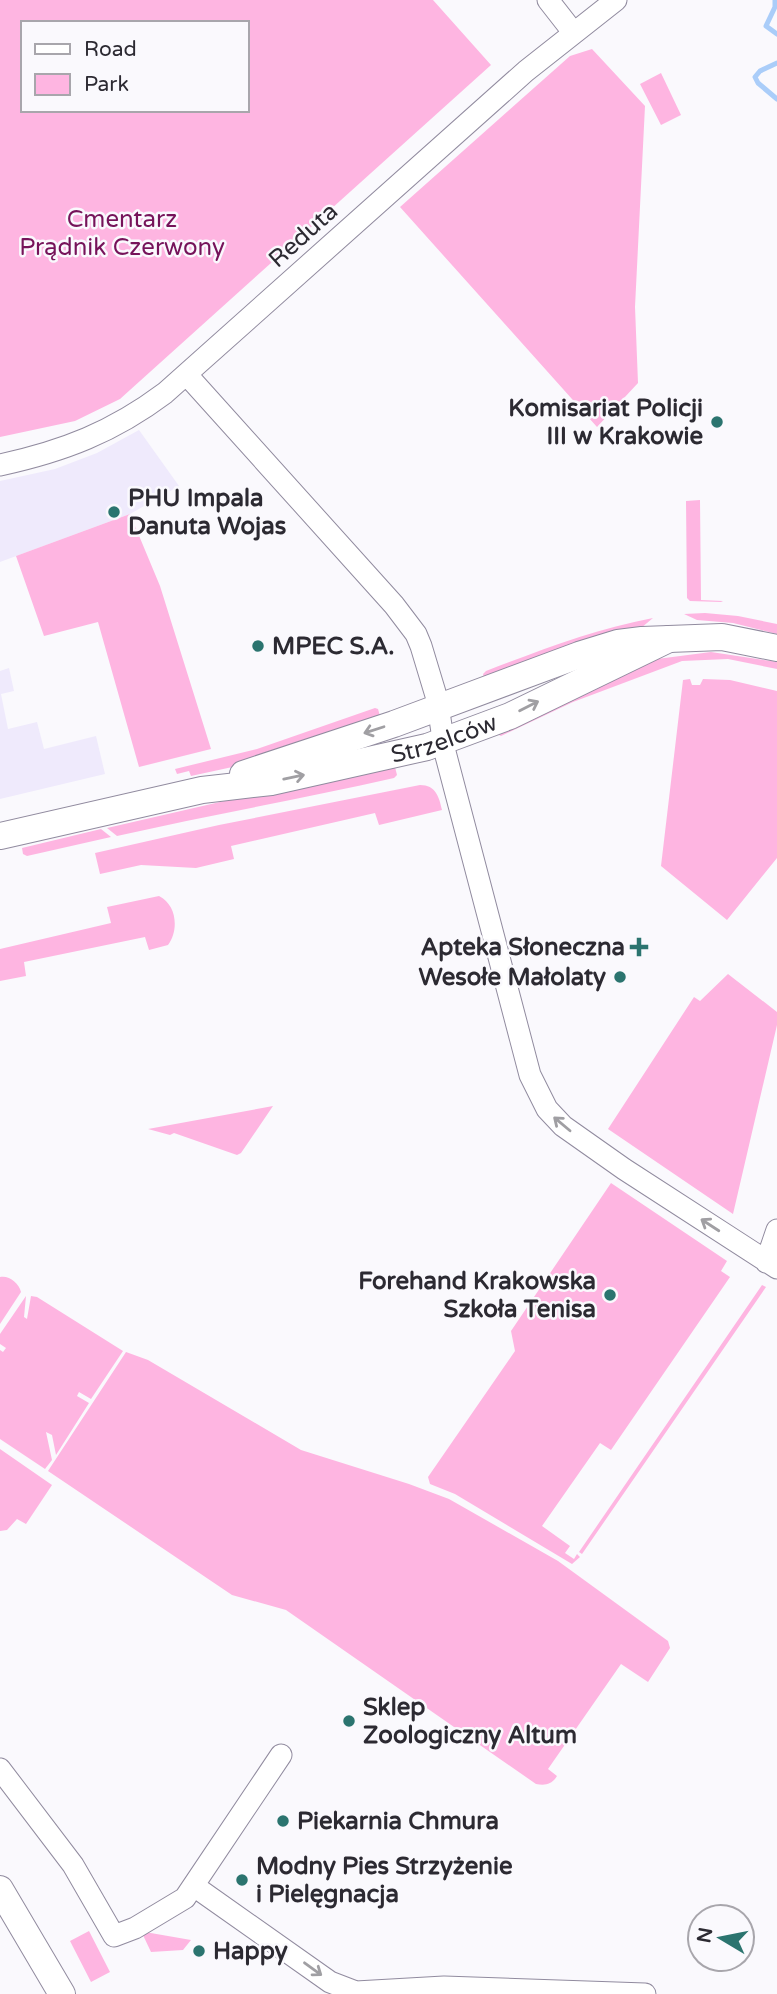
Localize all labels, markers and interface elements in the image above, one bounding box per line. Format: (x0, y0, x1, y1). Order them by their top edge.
legend (21, 21, 248, 112)
text: Road (84, 37, 137, 62)
text: Park (84, 72, 129, 97)
street label: Reduta (263, 197, 344, 274)
park label: Cmentarz Prądnik Czerwony (19, 205, 225, 262)
place label: Komisariat Policji III w Krakowie (508, 394, 703, 451)
marker: Komisariat Policji III w Krakowie (709, 414, 725, 430)
place label: PHU Impala Danuta Wojas (128, 484, 286, 541)
marker: PHU Impala Danuta Wojas (106, 504, 122, 520)
place label: MPEC S.A. (272, 632, 395, 661)
marker: MPEC S.A. (250, 638, 266, 654)
one-way arrow (518, 699, 539, 712)
street label: Strzelców (388, 708, 501, 770)
one-way arrow (364, 725, 386, 738)
one-way arrow (282, 770, 305, 783)
place label: Apteka Słoneczna (420, 933, 625, 962)
marker: Apteka Słoneczna (631, 939, 647, 955)
place label: Wesołe Małolaty (418, 963, 606, 992)
marker: Wesołe Małolaty (612, 969, 628, 985)
one-way arrow (554, 1116, 572, 1132)
one-way arrow (700, 1217, 720, 1231)
place label: Forehand Krakowska Szkoła Tenisa (358, 1267, 596, 1324)
marker: Forehand Krakowska Szkoła Tenisa (602, 1287, 618, 1303)
place label: Sklep Zoologiczny Altum (363, 1693, 577, 1750)
marker: Sklep Zoologiczny Altum (341, 1713, 357, 1729)
place label: Piekarnia Chmura (297, 1807, 499, 1836)
marker: Piekarnia Chmura (275, 1813, 291, 1829)
place label: Modny Pies Strzyżenie i Pielęgnacja (256, 1852, 513, 1909)
marker: Modny Pies Strzyżenie i Pielęgnacja (234, 1872, 250, 1888)
north arrow (686, 1903, 756, 1973)
text: N (693, 1926, 717, 1945)
place label: Happy (213, 1937, 288, 1966)
marker: Happy (191, 1943, 207, 1959)
one-way arrow (303, 1961, 322, 1976)

